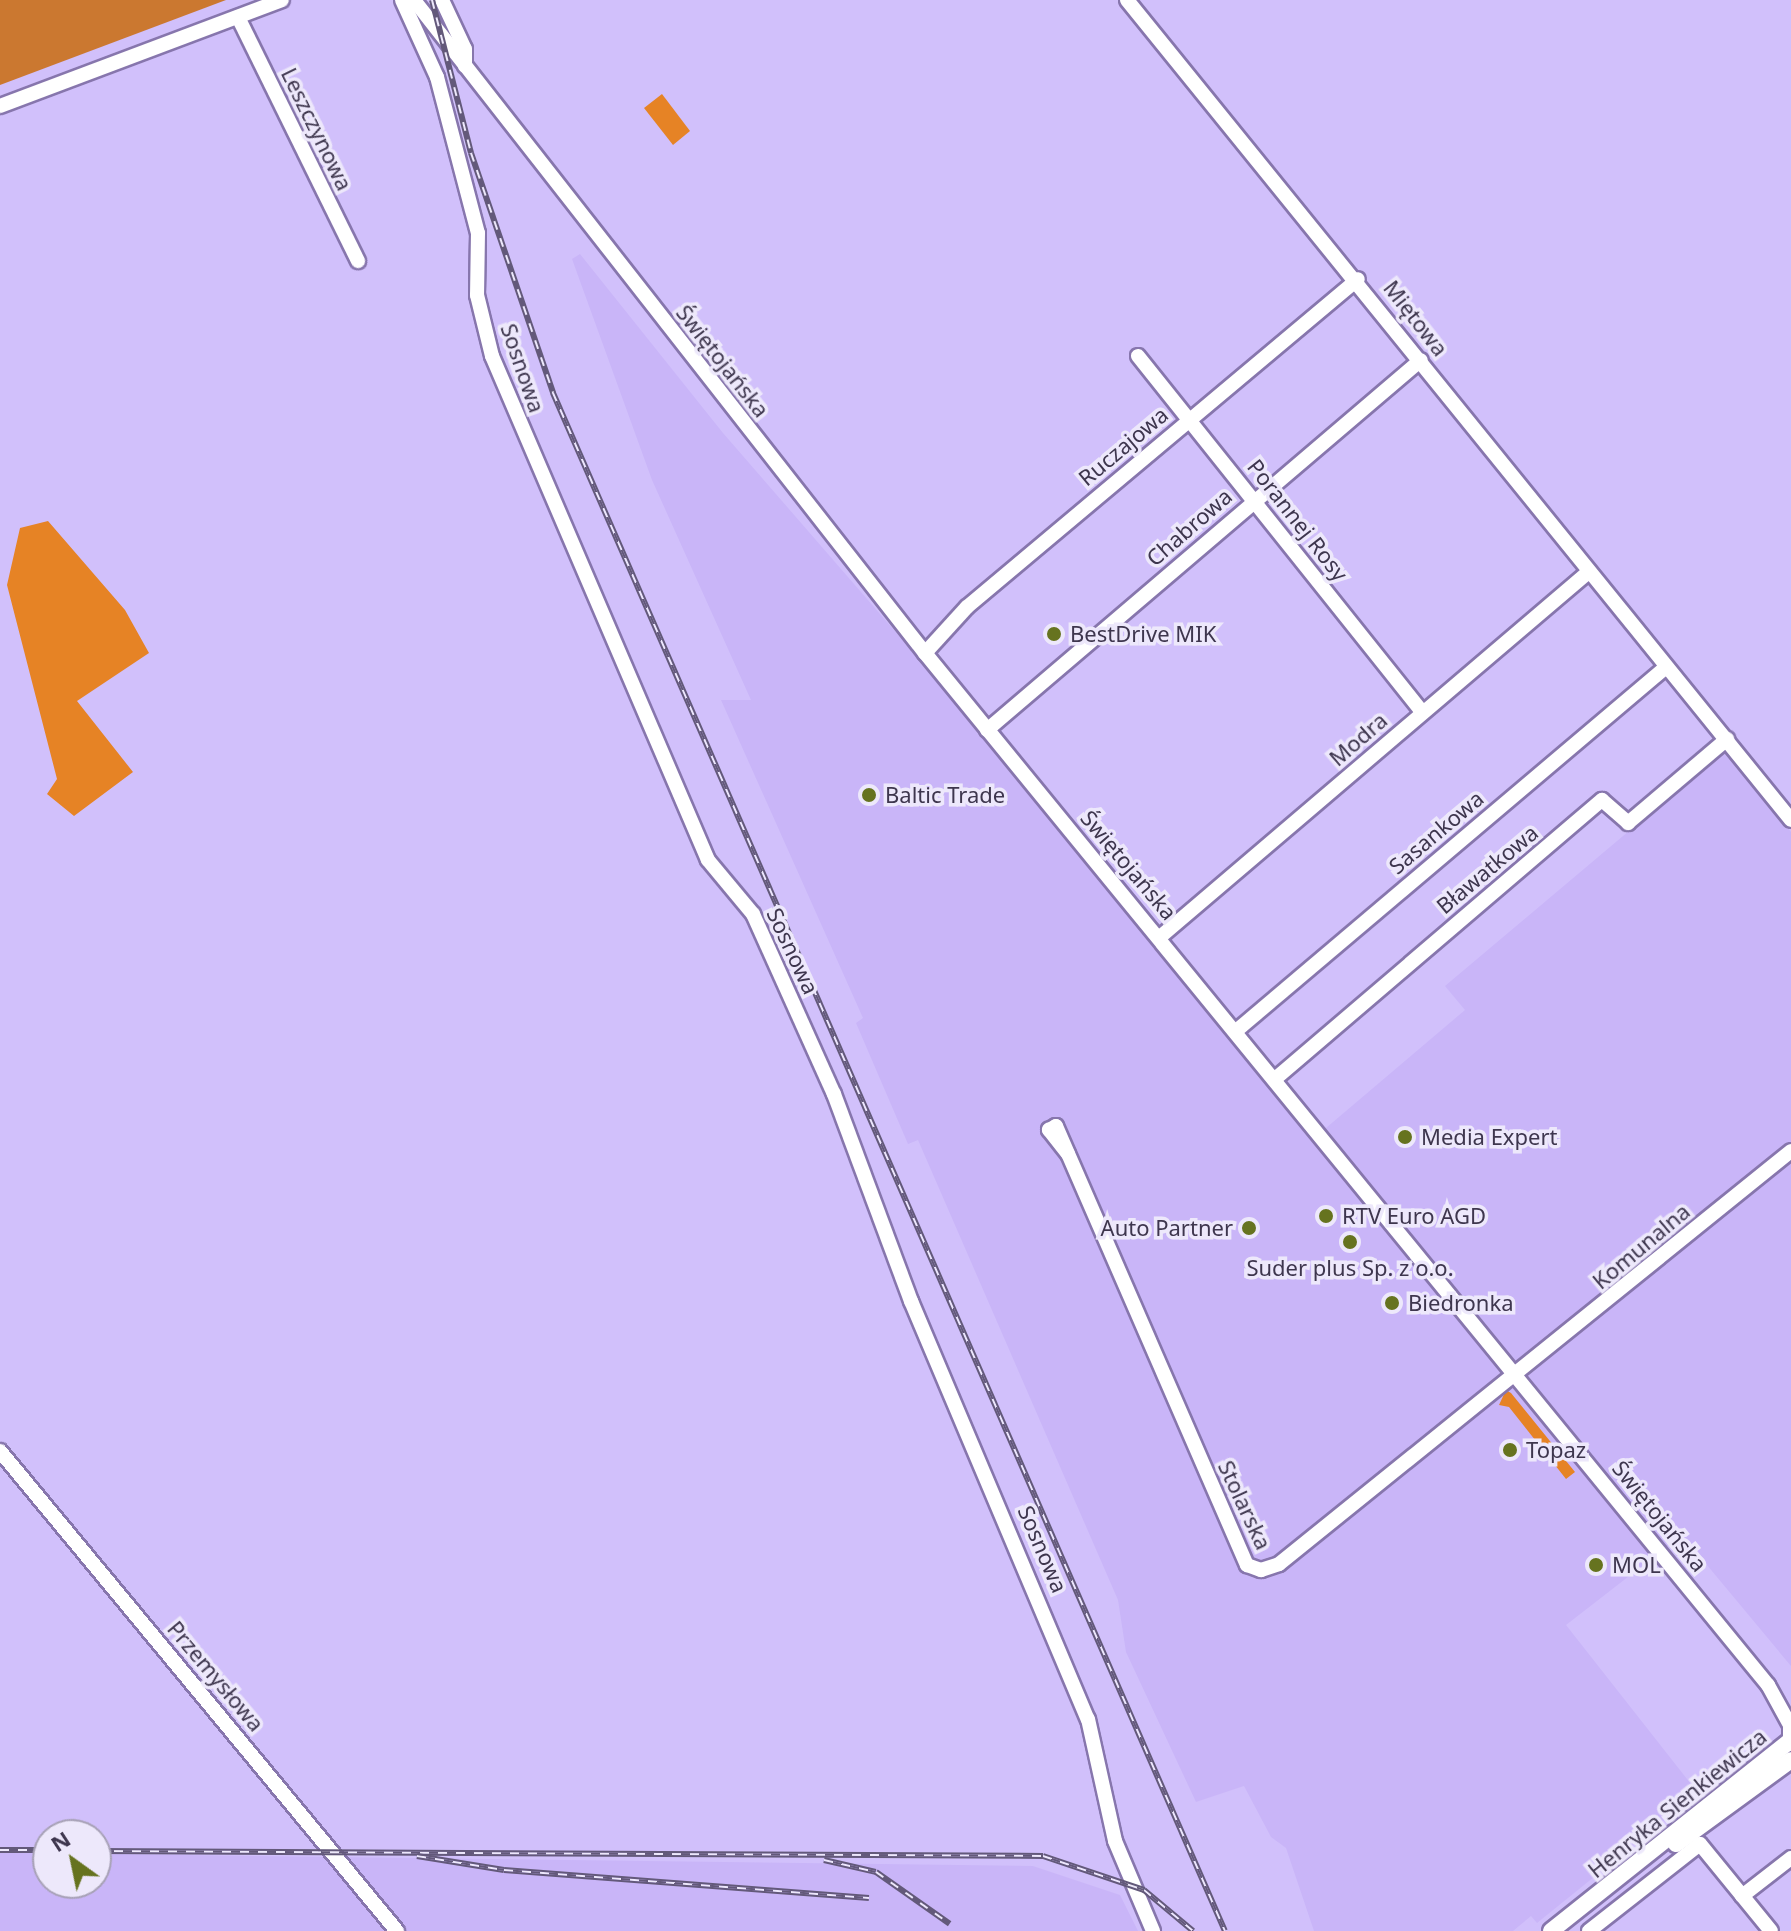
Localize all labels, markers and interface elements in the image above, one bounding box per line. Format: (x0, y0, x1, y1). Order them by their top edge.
street label: Leszczynowa (276, 63, 358, 195)
street label: Miętowa (1378, 275, 1454, 361)
street label: Świętojańska (671, 300, 775, 422)
street label: Sosnowa (496, 320, 550, 416)
street label: Ruczajowa (1073, 401, 1173, 491)
street label: Porannej Rosy (1242, 454, 1354, 586)
street label: Chabrowa (1141, 483, 1237, 571)
place label: BestDrive MIK (1070, 621, 1216, 647)
marker: BestDrive MIK (1045, 625, 1063, 643)
street label: Modra (1324, 707, 1392, 771)
place label: Baltic Trade (885, 782, 1005, 808)
street label: Sasankowa (1383, 785, 1489, 879)
marker: Baltic Trade (860, 786, 878, 804)
street label: Świętojańska (1076, 805, 1182, 925)
street label: Bławatkowa (1431, 819, 1543, 919)
street label: Sosnowa (762, 904, 824, 998)
place label: Media Expert (1421, 1124, 1557, 1150)
marker: Media Expert (1396, 1128, 1414, 1146)
street label: Komunalna (1587, 1198, 1695, 1294)
place label: RTV Euro AGD (1342, 1203, 1486, 1229)
marker: RTV Euro AGD (1317, 1207, 1335, 1225)
place label: Auto Partner (1101, 1215, 1233, 1241)
marker: Auto Partner (1240, 1219, 1258, 1237)
marker: Suder plus Sp. z o.o. (1341, 1233, 1359, 1251)
place label: Suder plus Sp. z o.o. (1246, 1255, 1454, 1281)
place label: Biedronka (1408, 1290, 1514, 1316)
marker: Biedronka (1383, 1294, 1401, 1312)
place label: Topaz (1526, 1437, 1586, 1463)
marker: Topaz (1501, 1441, 1519, 1459)
street label: Świętojańska (1607, 1455, 1713, 1577)
street label: Stolarska (1213, 1456, 1277, 1554)
street label: Sosnowa (1013, 1501, 1073, 1597)
place label: MOL (1612, 1552, 1661, 1578)
marker: MOL (1587, 1556, 1605, 1574)
street label: Przemysłowa (162, 1616, 270, 1736)
street label: Henryka Sienkiewicza (1583, 1723, 1771, 1883)
north arrow (32, 1819, 112, 1899)
text: N (44, 1823, 76, 1858)

